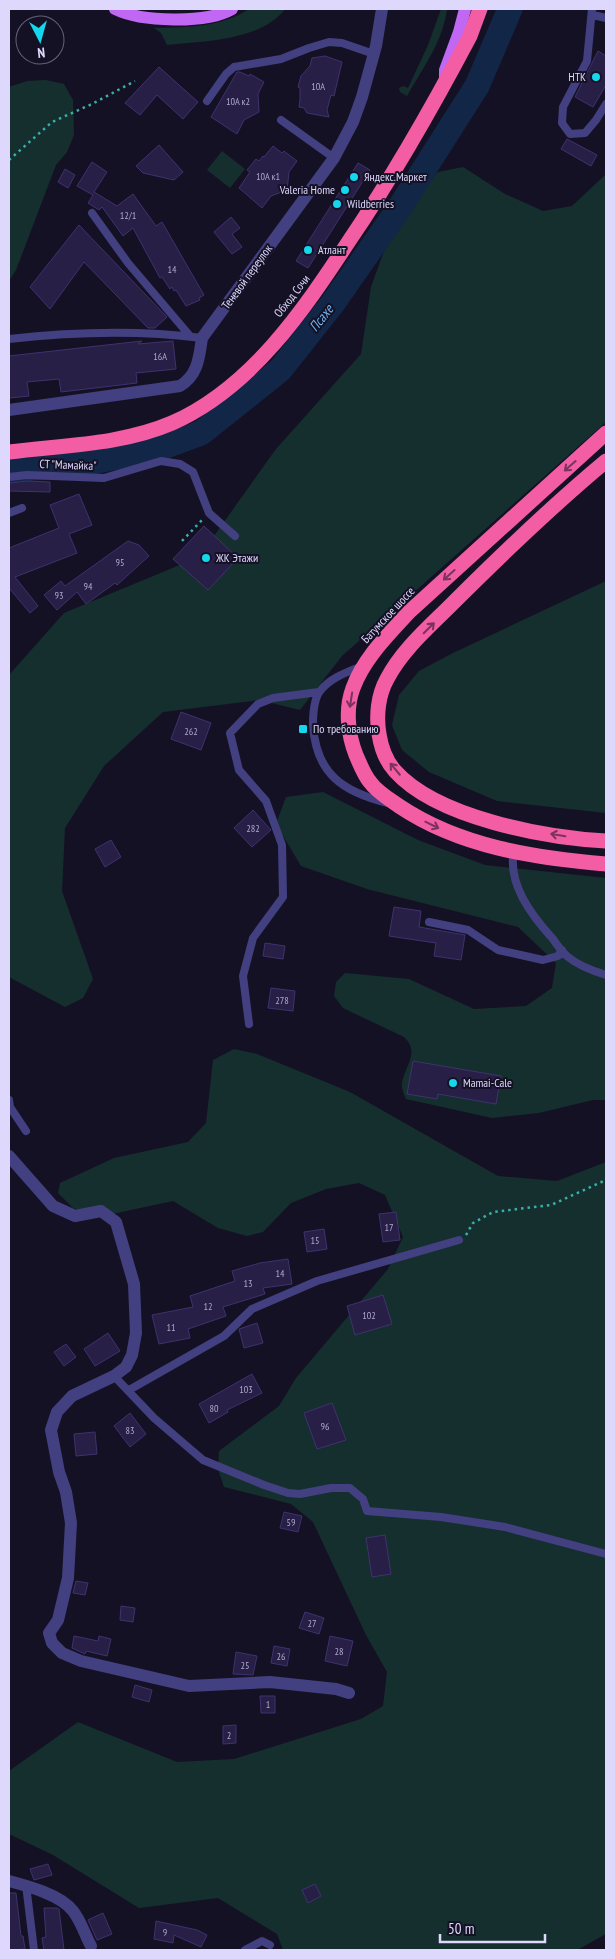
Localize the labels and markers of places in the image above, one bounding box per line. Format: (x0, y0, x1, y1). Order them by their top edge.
place label: НТК (568, 69, 586, 84)
marker: НТК (590, 71, 602, 83)
place label: Яндекс.Маркет (364, 169, 427, 184)
marker: Яндекс.Маркет (348, 171, 360, 183)
place label: Valeria Home (279, 182, 335, 197)
marker: Valeria Home (339, 184, 351, 196)
place label: Wildberries (347, 196, 394, 211)
marker: Wildberries (331, 198, 343, 210)
place label: Атлант (318, 242, 346, 257)
marker: Атлант (302, 244, 314, 256)
place label: ЖК Этажи (215, 550, 258, 565)
marker: ЖК Этажи (200, 552, 212, 564)
place label: По требованию (313, 721, 379, 736)
marker: По требованию (297, 723, 309, 735)
place label: Mamai-Cale (463, 1075, 512, 1090)
marker: Mamai-Cale (447, 1077, 459, 1089)

